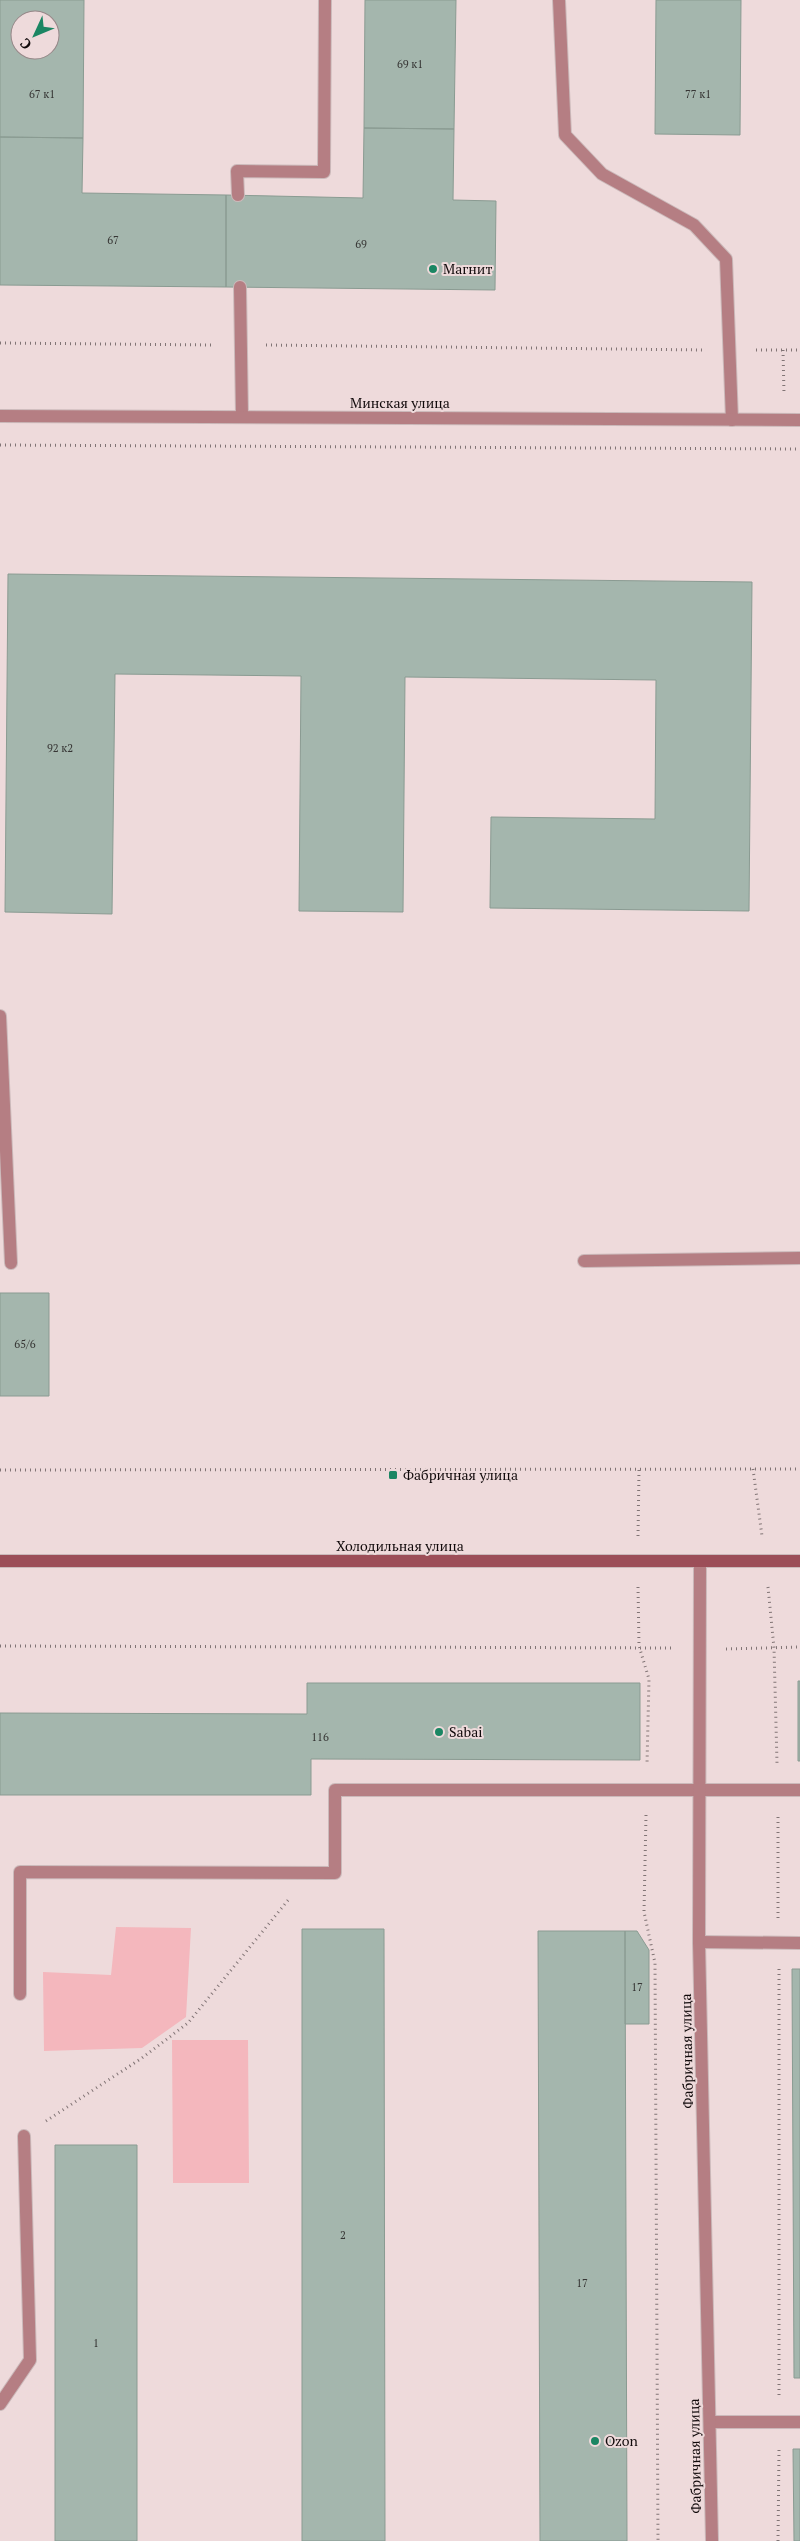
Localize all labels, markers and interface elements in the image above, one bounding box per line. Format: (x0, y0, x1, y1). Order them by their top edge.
north arrow (10, 10, 60, 60)
text: С (15, 34, 35, 54)
house number: 69 к1 (397, 57, 423, 71)
house number: 67 к1 (29, 87, 55, 101)
house number: 77 к1 (685, 87, 711, 101)
house number: 67 (107, 233, 119, 247)
house number: 69 (355, 237, 367, 251)
place label: Магнит (443, 259, 492, 278)
marker: Магнит (427, 263, 439, 275)
street label: Минская улица (350, 393, 450, 412)
house number: 92 к2 (47, 741, 73, 755)
house number: 65/6 (14, 1337, 36, 1351)
place label: Фабричная улица (403, 1465, 518, 1484)
marker: Фабричная улица (387, 1469, 399, 1481)
street label: Холодильная улица (336, 1536, 464, 1555)
place label: Sabai (449, 1722, 483, 1741)
marker: Sabai (433, 1726, 445, 1738)
house number: 116 (311, 1730, 329, 1744)
house number: 17 (631, 1980, 643, 1994)
street label: Фабричная улица (676, 1993, 697, 2109)
house number: 2 (340, 2228, 346, 2242)
house number: 17 (576, 2276, 588, 2290)
house number: 1 (93, 2336, 99, 2350)
street label: Фабричная улица (684, 2398, 705, 2514)
place label: Ozon (605, 2431, 639, 2450)
marker: Ozon (589, 2435, 601, 2447)

